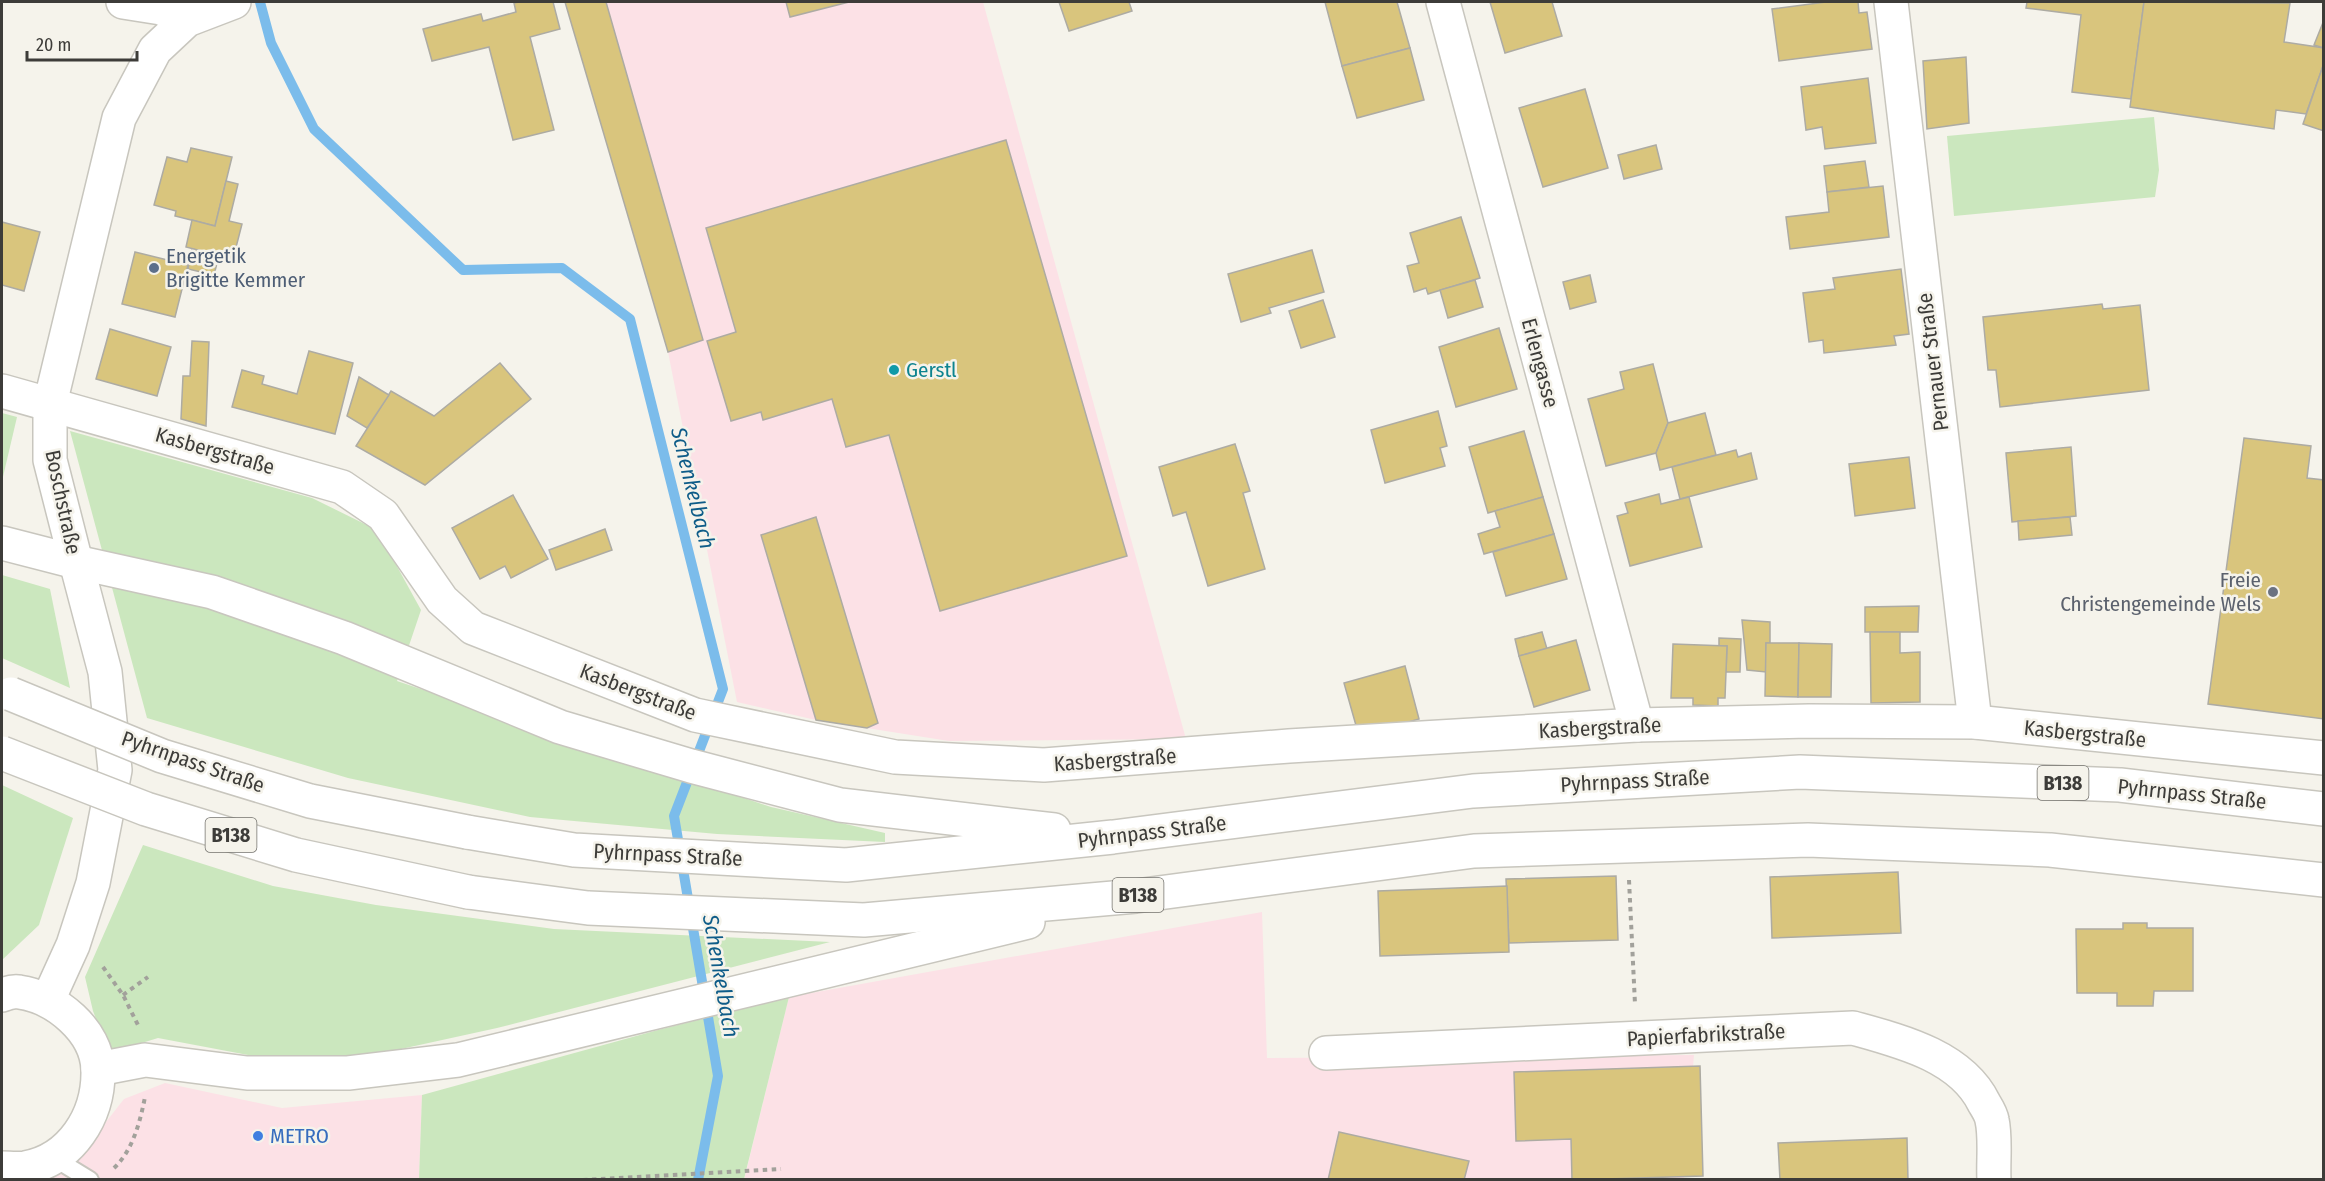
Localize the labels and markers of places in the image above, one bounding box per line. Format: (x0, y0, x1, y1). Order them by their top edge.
place label: Energetik Brigitte Kemmer (166, 243, 306, 293)
marker: Energetik Brigitte Kemmer (147, 261, 161, 275)
place label: Gerstl (906, 357, 957, 383)
marker: Gerstl (887, 363, 901, 377)
place label: Freie Christengemeinde Wels (2060, 567, 2261, 617)
marker: Freie Christengemeinde Wels (2266, 585, 2280, 599)
place label: METRO (270, 1123, 329, 1149)
marker: METRO (251, 1129, 265, 1143)

